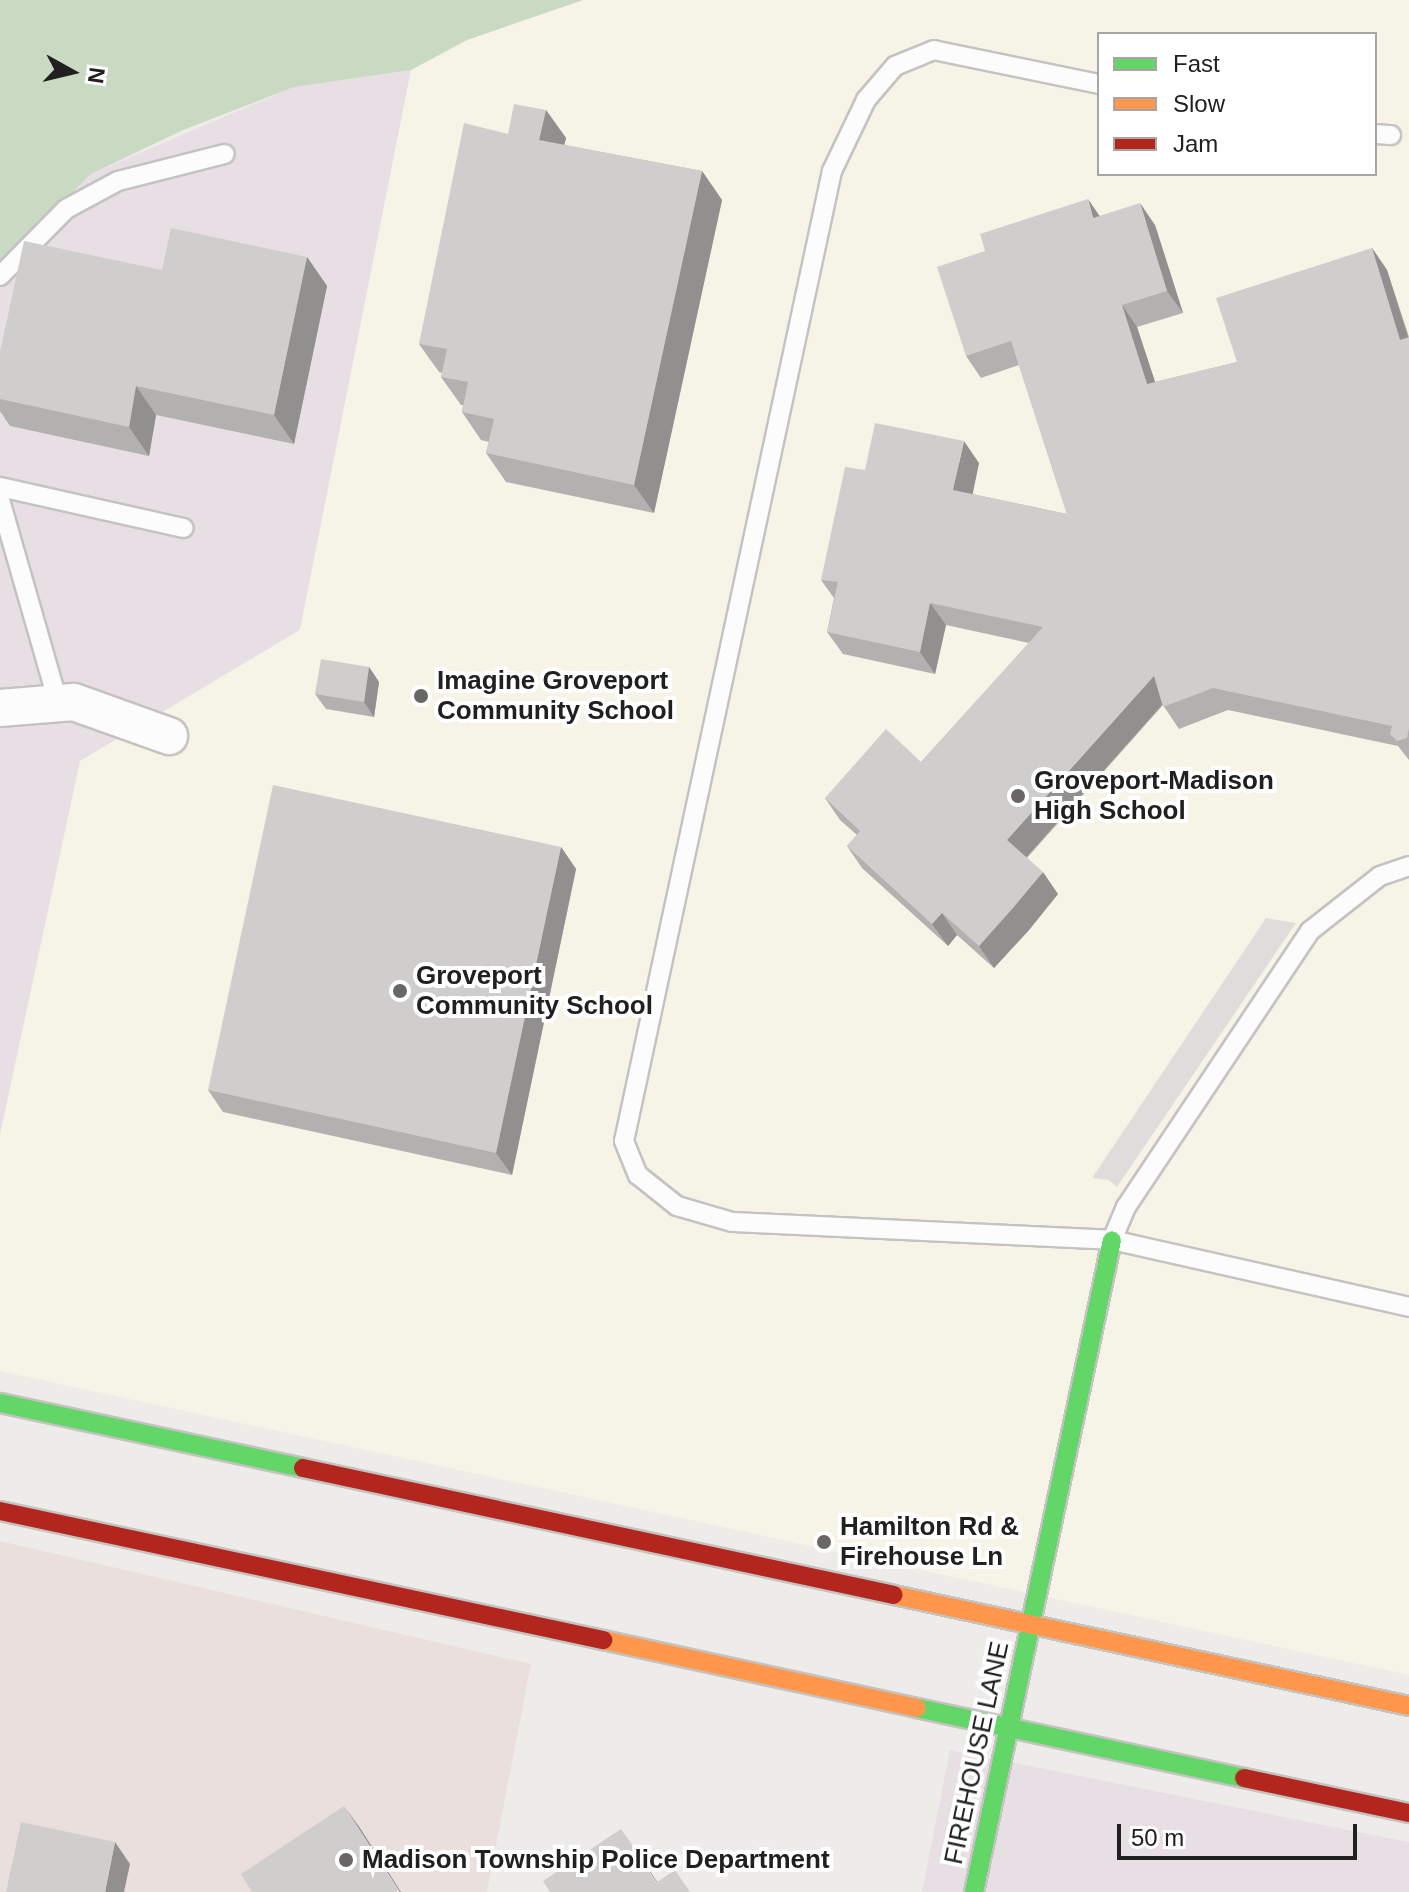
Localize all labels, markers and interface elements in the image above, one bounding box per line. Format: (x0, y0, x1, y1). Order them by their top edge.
north arrow (32, 32, 112, 112)
legend (1097, 32, 1377, 176)
text: Fast (1173, 50, 1220, 77)
text: N (83, 66, 110, 85)
text: Slow (1173, 90, 1225, 117)
text: Jam (1173, 130, 1218, 157)
place label: Imagine Groveport Community School (437, 665, 674, 726)
marker: Imagine Groveport Community School (412, 687, 430, 705)
place label: Groveport-Madison High School (1034, 765, 1274, 826)
marker: Groveport-Madison High School (1009, 787, 1027, 805)
place label: Groveport Community School (416, 960, 653, 1022)
marker: Groveport Community School (391, 982, 409, 1000)
place label: Hamilton Rd & Firehouse Ln (840, 1511, 1019, 1572)
marker: Hamilton Rd & Firehouse Ln (815, 1533, 833, 1551)
street label: FIREHOUSE LANE (938, 1639, 1016, 1867)
scale bar (1121, 1808, 1361, 1858)
text: 50 m (1131, 1824, 1184, 1851)
place label: Madison Township Police Department (362, 1844, 830, 1876)
marker: Madison Township Police Department (337, 1851, 355, 1869)

